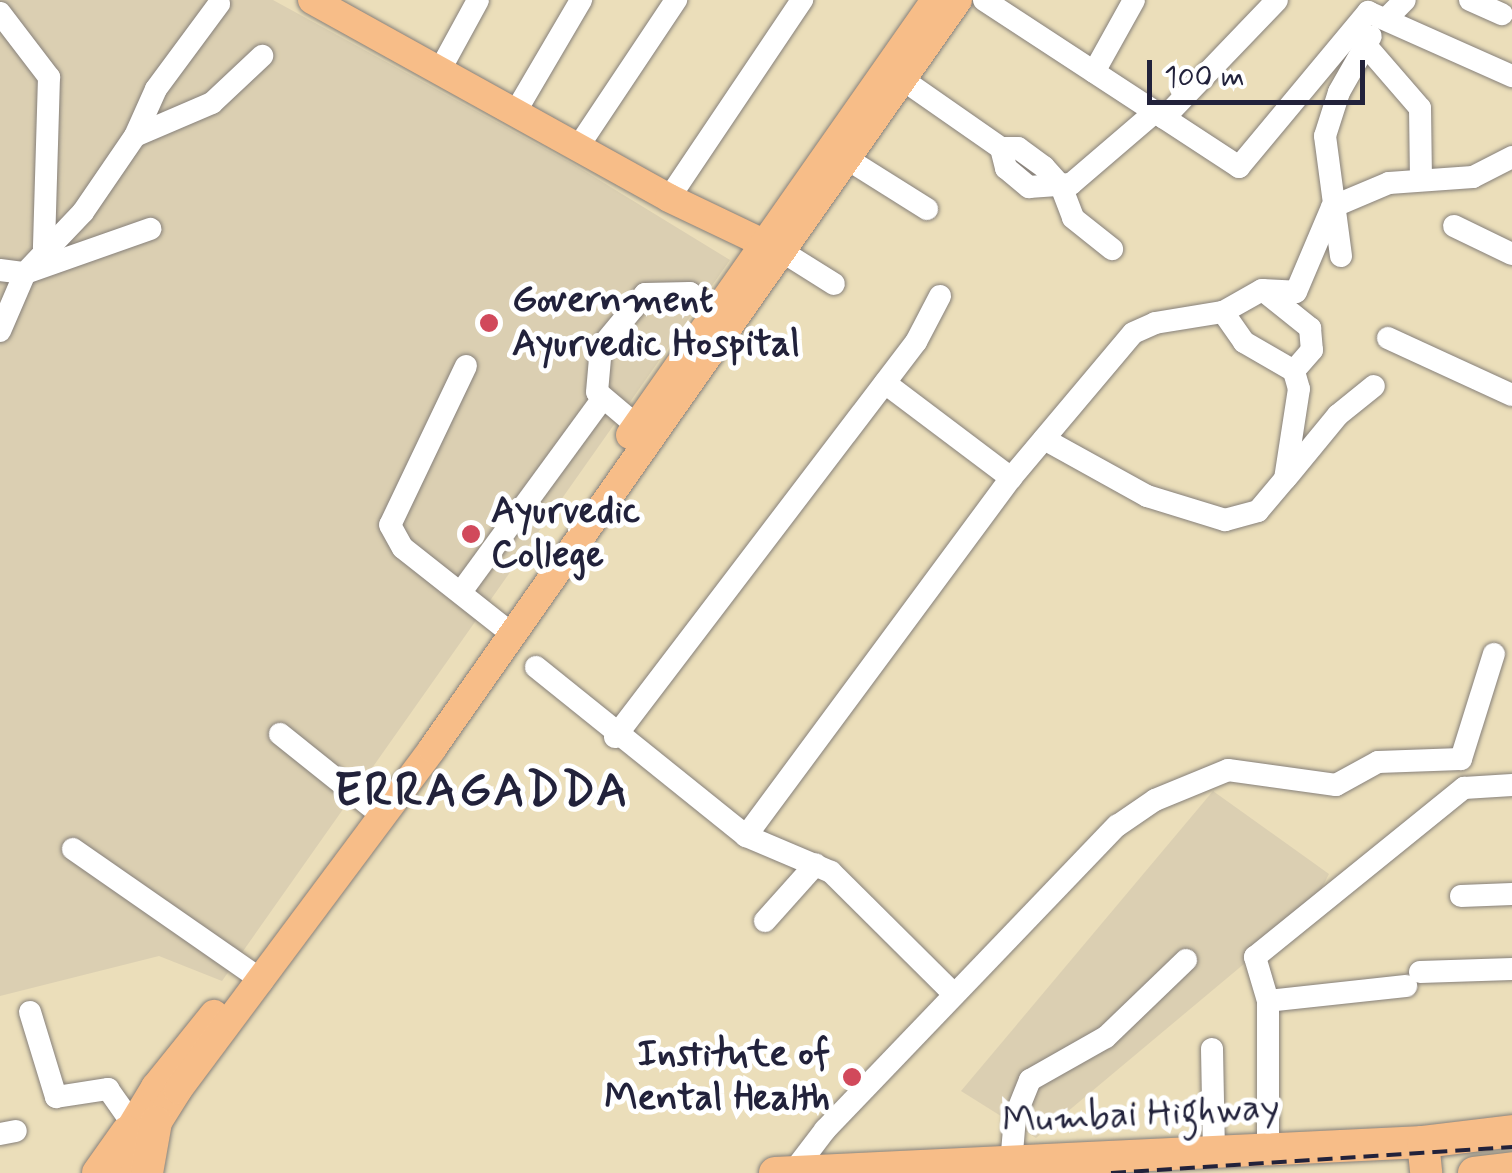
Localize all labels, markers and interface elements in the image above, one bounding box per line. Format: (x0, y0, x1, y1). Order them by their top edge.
scale bar (1152, 40, 1370, 102)
text: 100 m (1164, 58, 1245, 97)
place label: Government Ayurvedic Hospital (512, 278, 807, 368)
marker: Government Ayurvedic Hospital (476, 310, 502, 336)
place label: Ayurvedic College (491, 489, 640, 578)
marker: Ayurvedic College (460, 523, 482, 545)
district label: ERRAGADDA (337, 763, 627, 821)
place label: Institute of Mental Health (599, 1032, 830, 1122)
marker: Institute of Mental Health (839, 1064, 865, 1090)
street label: Mumbai Highway (1001, 1085, 1281, 1145)

